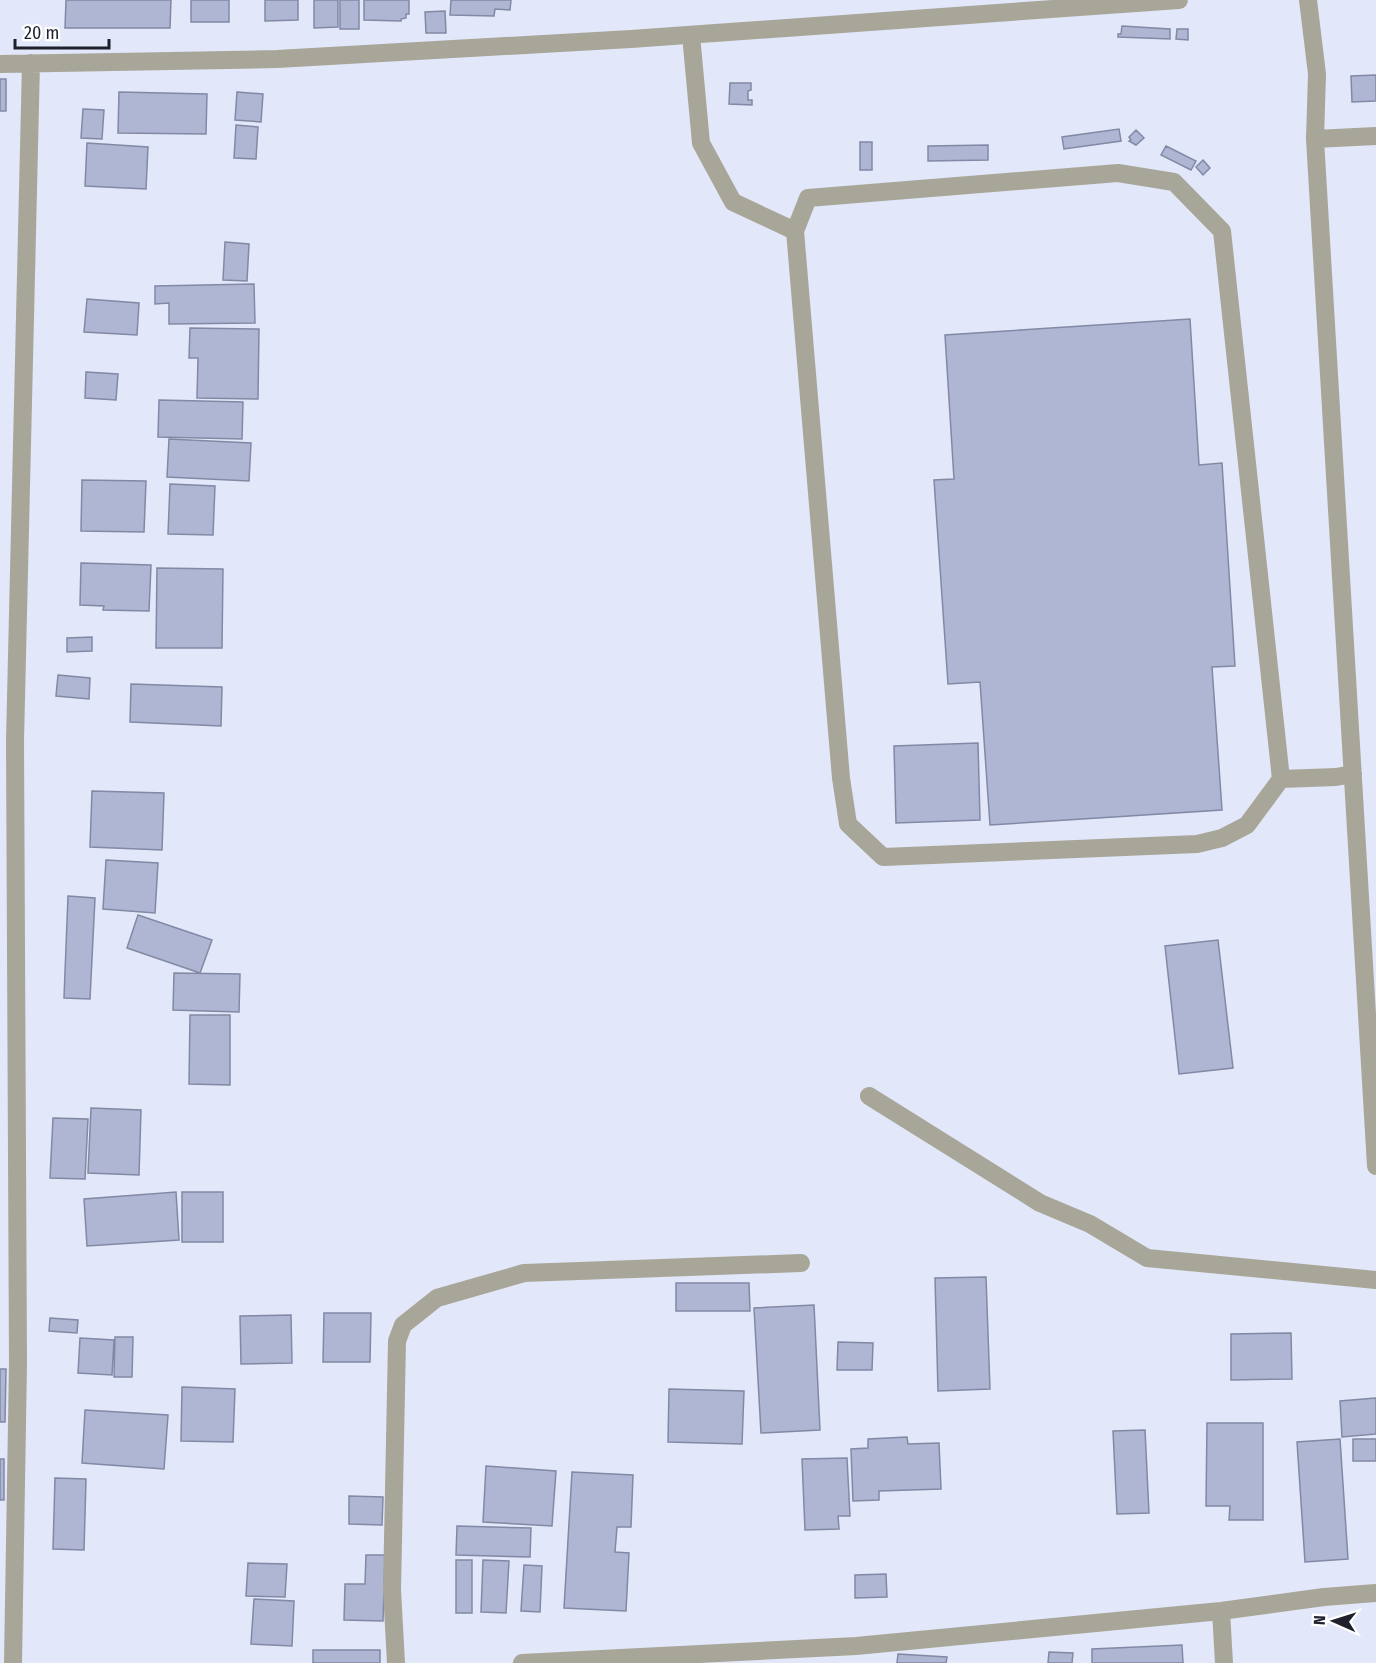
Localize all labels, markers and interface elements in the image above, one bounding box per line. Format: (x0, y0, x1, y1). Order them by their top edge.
scale bar (15, 12, 110, 50)
text: 20 m (24, 22, 59, 44)
north arrow (1304, 1591, 1364, 1651)
text: N (1310, 1615, 1329, 1626)

